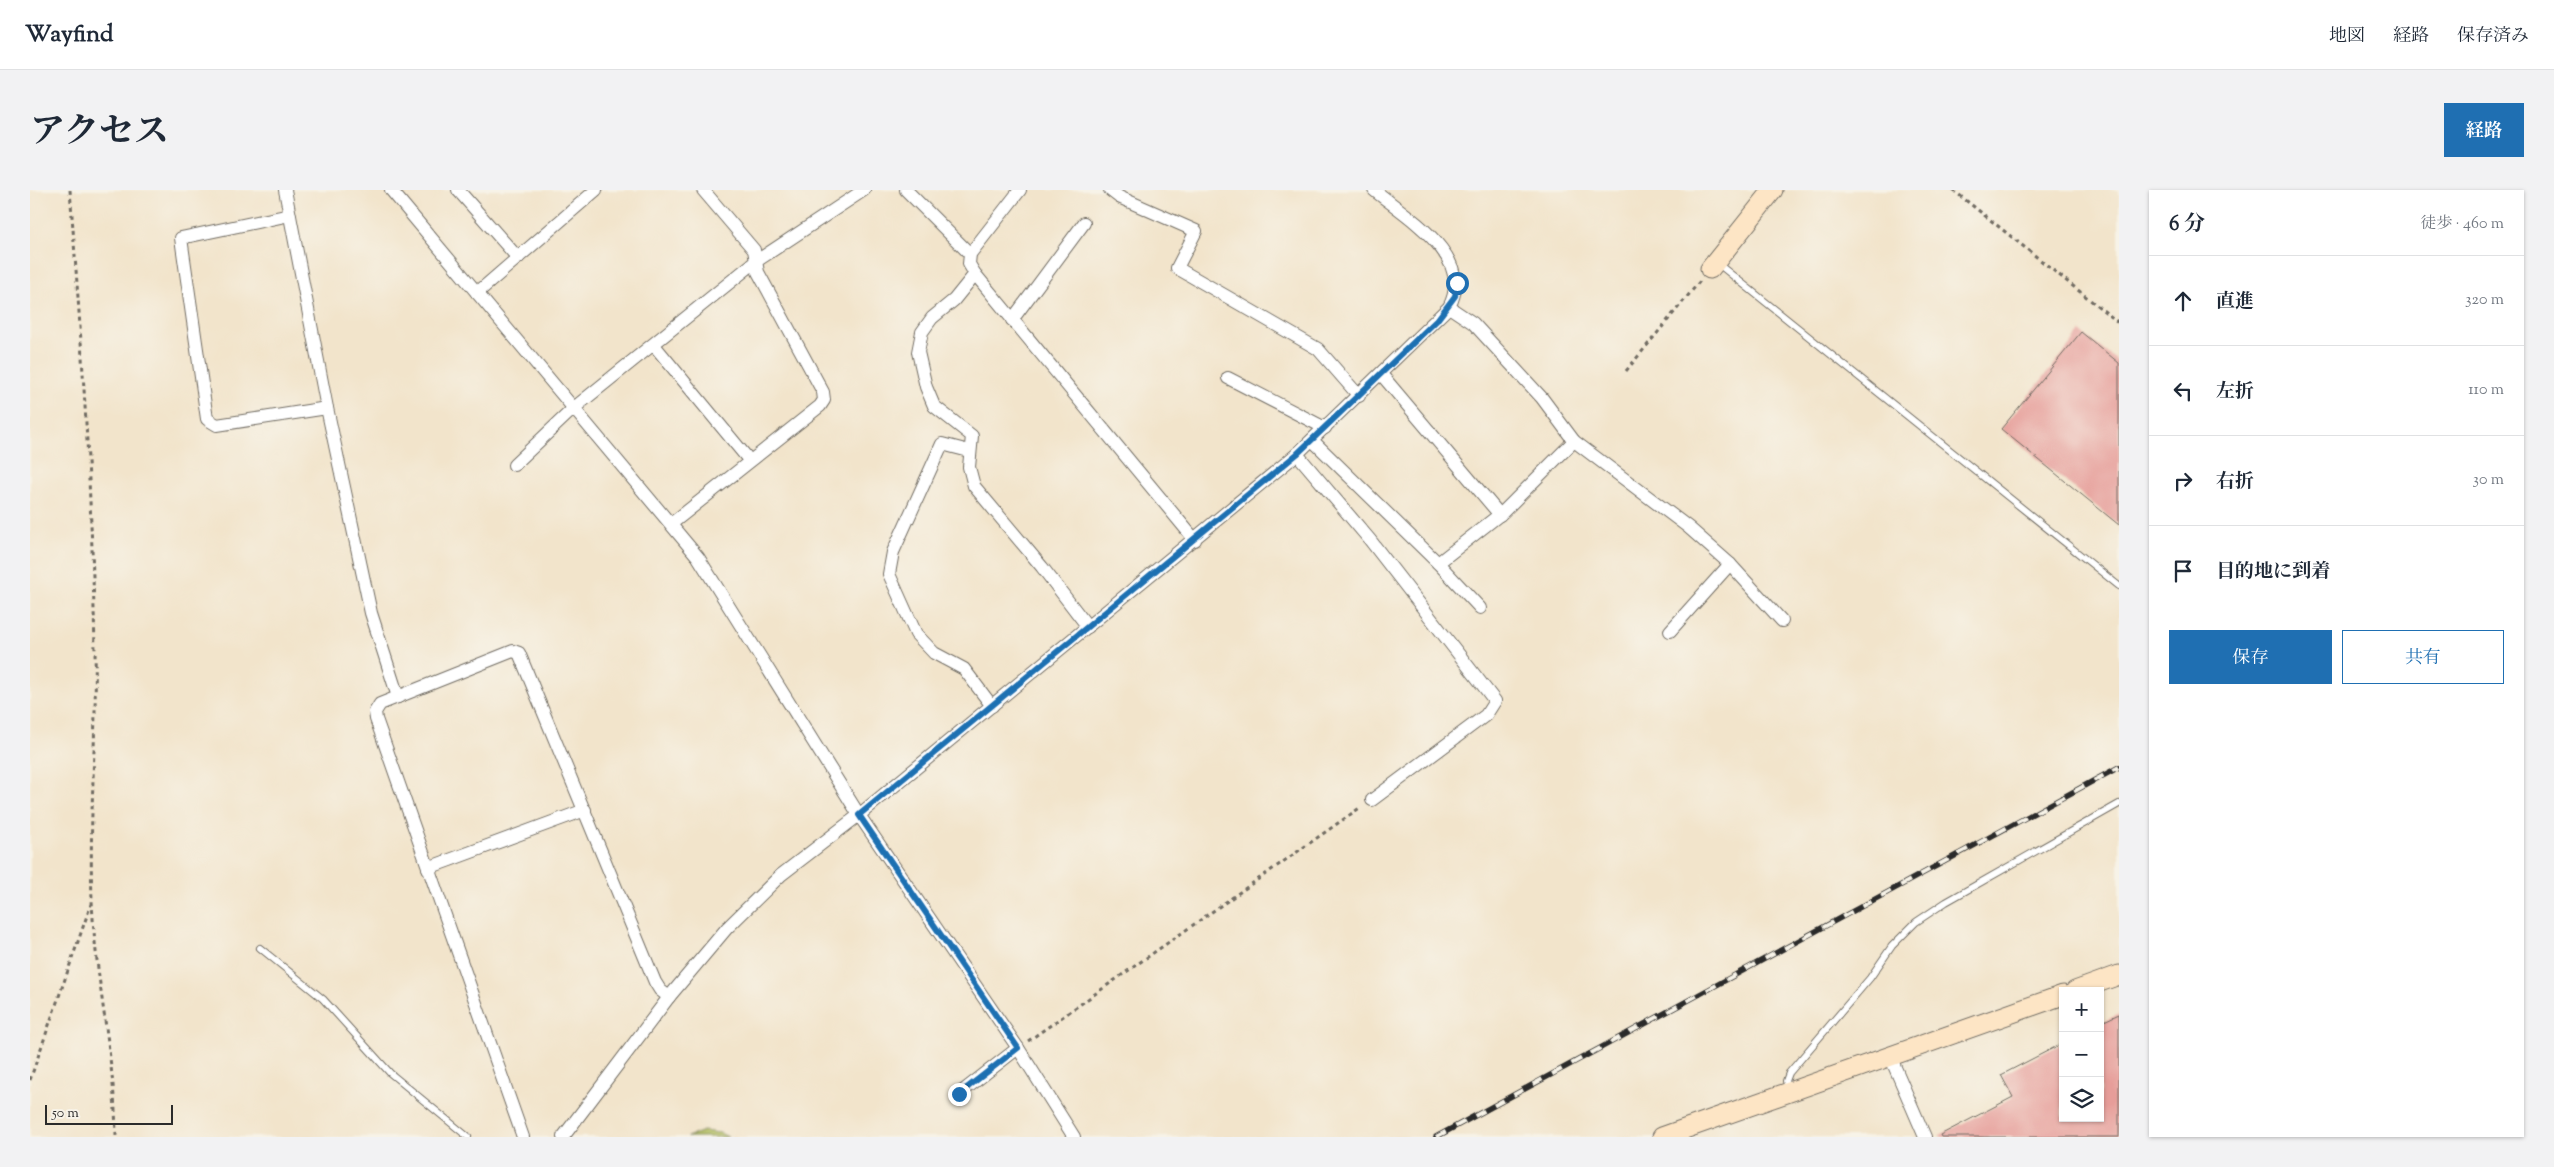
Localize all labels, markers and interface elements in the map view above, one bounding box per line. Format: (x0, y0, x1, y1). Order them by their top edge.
text: Wayfind (25, 18, 113, 52)
text: 地図 (2329, 24, 2365, 50)
text: 経路 (2393, 24, 2429, 50)
text: 保存済み (2457, 24, 2529, 50)
button: 経路 (2444, 103, 2524, 157)
text: アクセス (30, 108, 169, 159)
text: 6 分 (2169, 210, 2205, 240)
text: 徒歩 · 460 m (2420, 213, 2504, 236)
route start (1446, 272, 1469, 295)
icon: ahead (2169, 287, 2197, 315)
text: 直進 (2216, 289, 2254, 316)
text: 320 m (2465, 289, 2504, 312)
icon: left (2169, 377, 2197, 405)
text: 左折 (2216, 379, 2254, 406)
text: 110 m (2468, 379, 2504, 402)
icon: right (2169, 467, 2197, 495)
text: 右折 (2216, 469, 2254, 496)
text: 30 m (2473, 469, 2504, 492)
icon: arrive (2169, 557, 2197, 585)
text: 目的地に到着 (2216, 559, 2330, 586)
button: 保存 (2169, 630, 2332, 684)
button: 共有 (2342, 630, 2504, 684)
map controls (2059, 987, 2104, 1122)
button: + (2059, 987, 2104, 1032)
button: − (2059, 1032, 2104, 1077)
button: layers (2059, 1077, 2104, 1122)
route end (948, 1083, 971, 1106)
scale bar (45, 1102, 172, 1125)
text: 50 m (52, 1104, 79, 1124)

